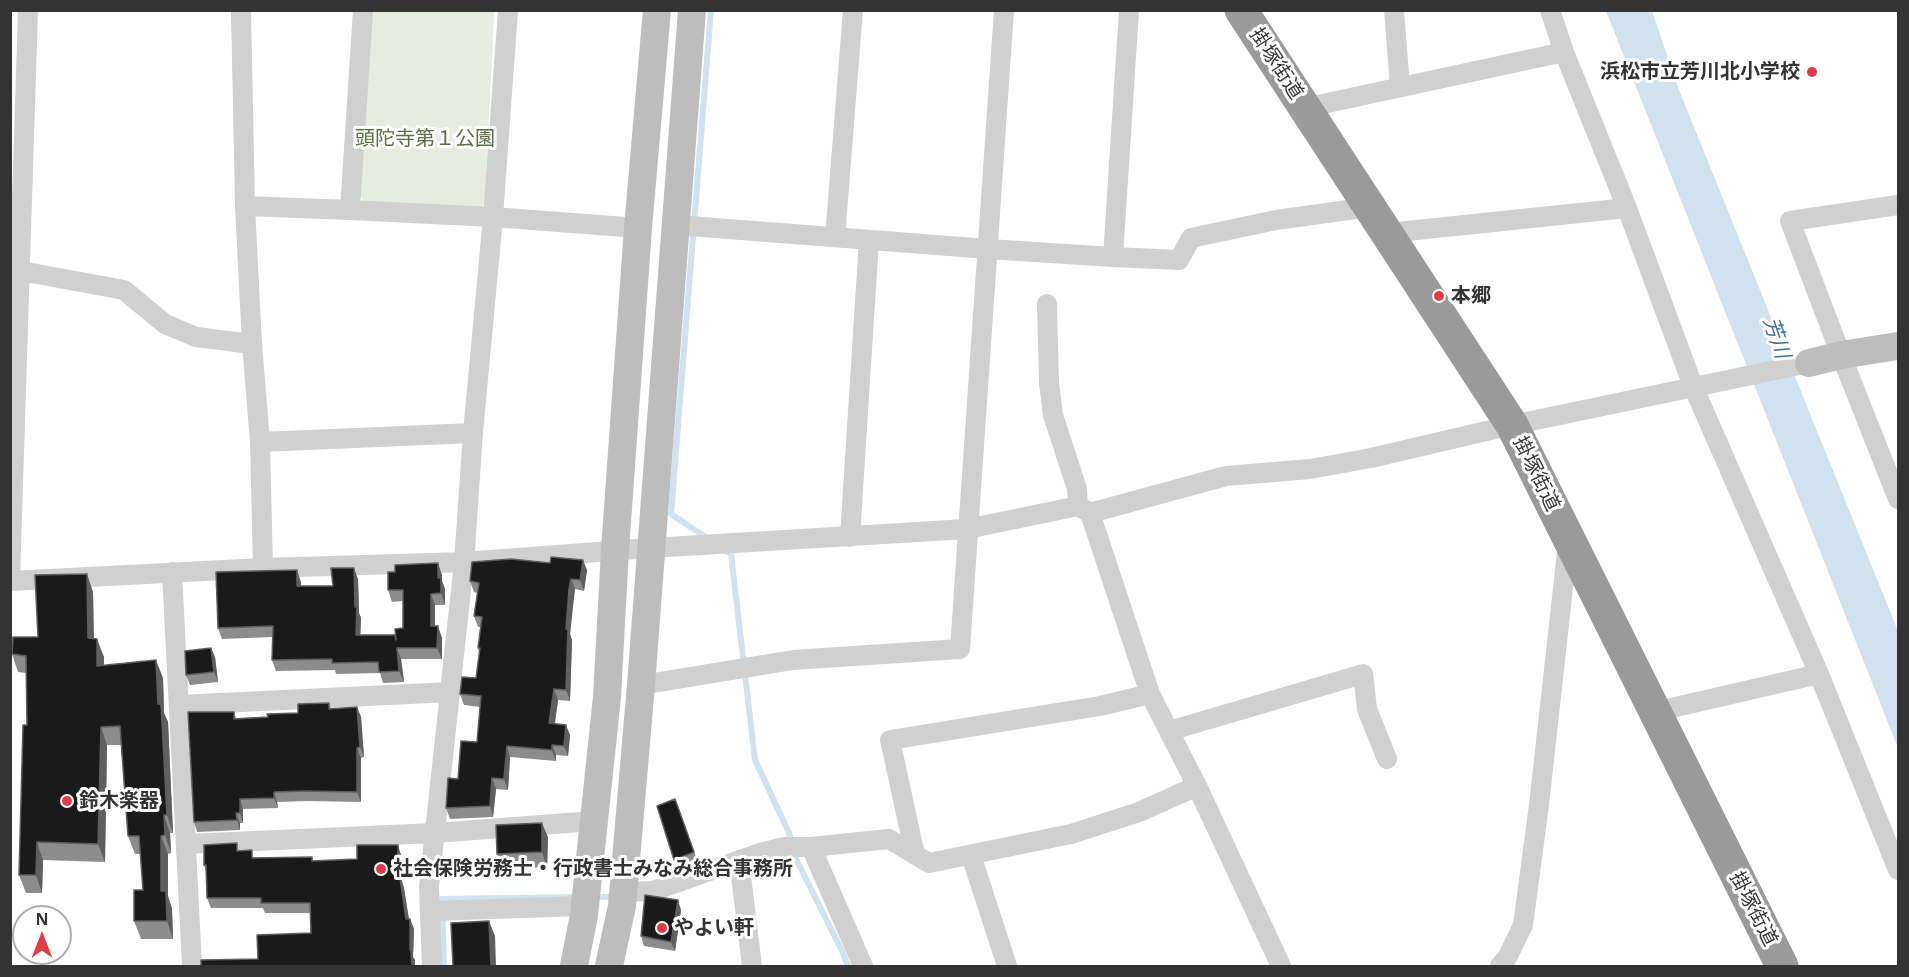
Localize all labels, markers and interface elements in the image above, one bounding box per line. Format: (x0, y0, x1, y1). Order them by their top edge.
street label: 掛塚街道 (1244, 24, 1308, 104)
place label: 浜松市立芳川北小学校 (1600, 60, 1800, 84)
marker: 浜松市立芳川北小学校 (1805, 65, 1819, 79)
park label: 頭陀寺第１公園 (355, 127, 495, 151)
place label: 本郷 (1451, 284, 1491, 308)
marker: 本郷 (1432, 289, 1446, 303)
water label: 芳川 (1757, 314, 1795, 362)
street label: 掛塚街道 (1508, 433, 1564, 515)
place label: 鈴木楽器 (79, 789, 159, 813)
marker: 鈴木楽器 (60, 794, 74, 808)
place label: 社会保険労務士・行政書士みなみ総合事務所 (393, 857, 793, 881)
marker: 社会保険労務士・行政書士みなみ総合事務所 (374, 862, 388, 876)
street label: 掛塚街道 (1724, 868, 1782, 950)
north arrow (12, 905, 72, 965)
text: N (35, 908, 49, 930)
place label: やよい軒 (674, 916, 754, 940)
marker: やよい軒 (655, 921, 669, 935)

